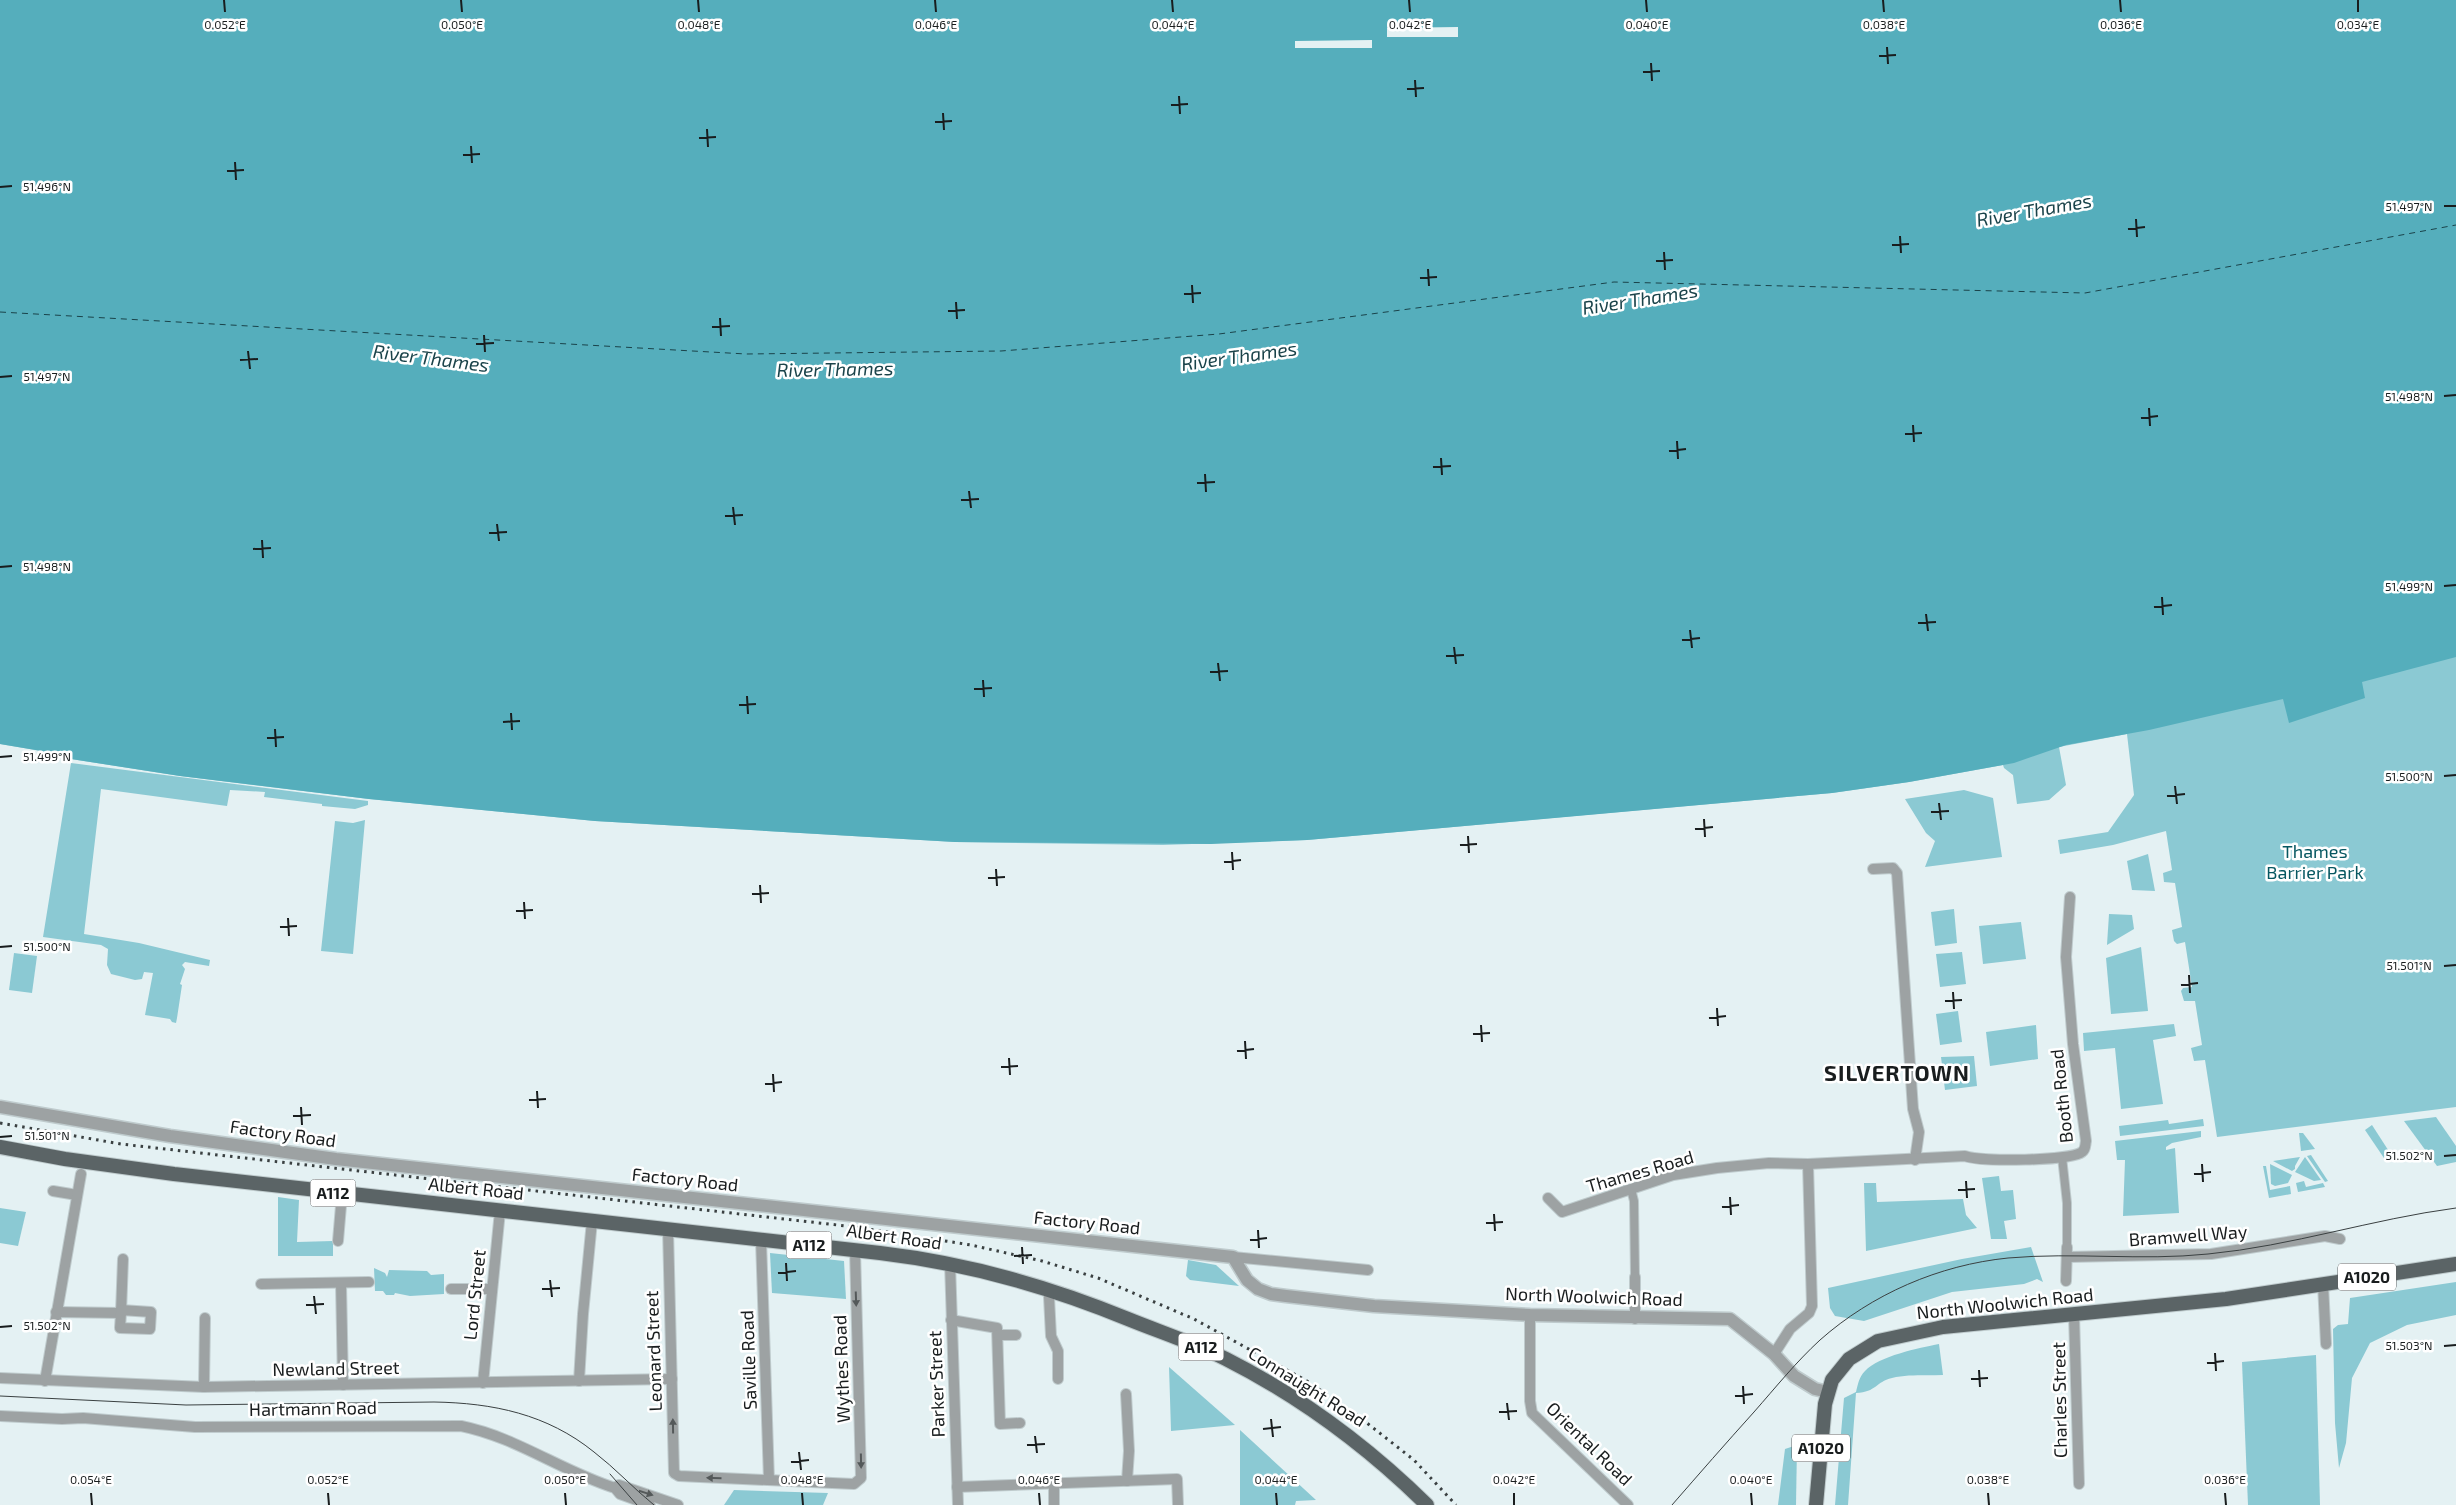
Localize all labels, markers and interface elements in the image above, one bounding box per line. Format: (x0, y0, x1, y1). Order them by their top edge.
text: 0.052°E (204, 17, 246, 31)
text: 0.050°E (441, 17, 483, 31)
text: 0.048°E (678, 17, 721, 31)
text: 0.046°E (915, 17, 958, 31)
text: 0.044°E (1151, 17, 1195, 31)
text: 0.042°E (1389, 17, 1431, 31)
text: 0.040°E (1626, 17, 1669, 31)
text: 0.038°E (1863, 17, 1905, 31)
text: 0.036°E (2100, 17, 2142, 31)
text: 0.034°E (2337, 17, 2379, 31)
text: 51.496°N (23, 179, 71, 193)
water label: River Thames (1974, 188, 2093, 231)
text: 51.497°N (2385, 199, 2433, 213)
water label: River Thames (1580, 278, 1699, 319)
water label: River Thames (1179, 336, 1298, 375)
water label: River Thames (372, 339, 490, 376)
water label: River Thames (776, 356, 894, 381)
text: 51.497°N (23, 369, 71, 383)
text: 51.498°N (2385, 389, 2433, 403)
text: 51.498°N (23, 559, 71, 573)
text: 51.499°N (2385, 579, 2433, 593)
text: 51.499°N (23, 749, 71, 763)
text: 51.500°N (2385, 769, 2433, 783)
park label: Thames Barrier Park (2266, 840, 2364, 883)
text: 51.500°N (23, 939, 71, 953)
text: 51.501°N (2386, 958, 2432, 972)
street label: Booth Road (2045, 1048, 2077, 1144)
district label: SILVERTOWN (1824, 1059, 1970, 1085)
street label: Factory Road (229, 1115, 338, 1151)
text: 51.501°N (24, 1128, 70, 1142)
street label: Thames Road (1583, 1145, 1696, 1197)
text: 51.502°N (2385, 1148, 2433, 1162)
street label: Factory Road (631, 1162, 739, 1196)
street label: Albert Road (427, 1172, 525, 1204)
road number: A112 (310, 1180, 356, 1206)
street label: Factory Road (1033, 1205, 1141, 1239)
street label: Albert Road (845, 1218, 943, 1254)
street label: Bramwell Way (2128, 1220, 2248, 1250)
road number: A112 (786, 1232, 832, 1258)
street label: Lord Street (458, 1248, 490, 1341)
road number: A1020 (2338, 1264, 2396, 1290)
street label: North Woolwich Road (1505, 1282, 1683, 1310)
street label: North Woolwich Road (1915, 1283, 2094, 1323)
street label: Leonard Street (640, 1290, 666, 1412)
one-way arrow (853, 1291, 861, 1307)
street label: Saville Road (735, 1310, 761, 1410)
street label: Wythes Road (828, 1315, 854, 1423)
text: 51.502°N (23, 1318, 71, 1332)
street label: Parker Street (923, 1330, 949, 1438)
road number: A112 (1178, 1334, 1224, 1360)
text: 51.503°N (2385, 1338, 2433, 1352)
street label: Connaught Road (1245, 1341, 1370, 1431)
street label: Charles Street (2047, 1342, 2071, 1458)
street label: Newland Street (272, 1356, 400, 1380)
street label: Hartmann Road (249, 1396, 377, 1420)
street label: Oriental Road (1542, 1397, 1637, 1490)
one-way arrow (669, 1418, 677, 1434)
road number: A1020 (1792, 1435, 1850, 1462)
one-way arrow (857, 1453, 865, 1469)
text: 0.054°E (70, 1472, 112, 1486)
text: 0.052°E (307, 1472, 349, 1486)
text: 0.050°E (544, 1472, 586, 1486)
text: 0.048°E (781, 1472, 824, 1486)
text: 0.046°E (1018, 1472, 1061, 1486)
text: 0.044°E (1254, 1472, 1298, 1486)
text: 0.042°E (1493, 1472, 1535, 1486)
text: 0.040°E (1730, 1472, 1773, 1486)
text: 0.038°E (1967, 1472, 2009, 1486)
text: 0.036°E (2204, 1472, 2246, 1486)
one-way arrow (705, 1473, 721, 1481)
one-way arrow (639, 1490, 654, 1498)

